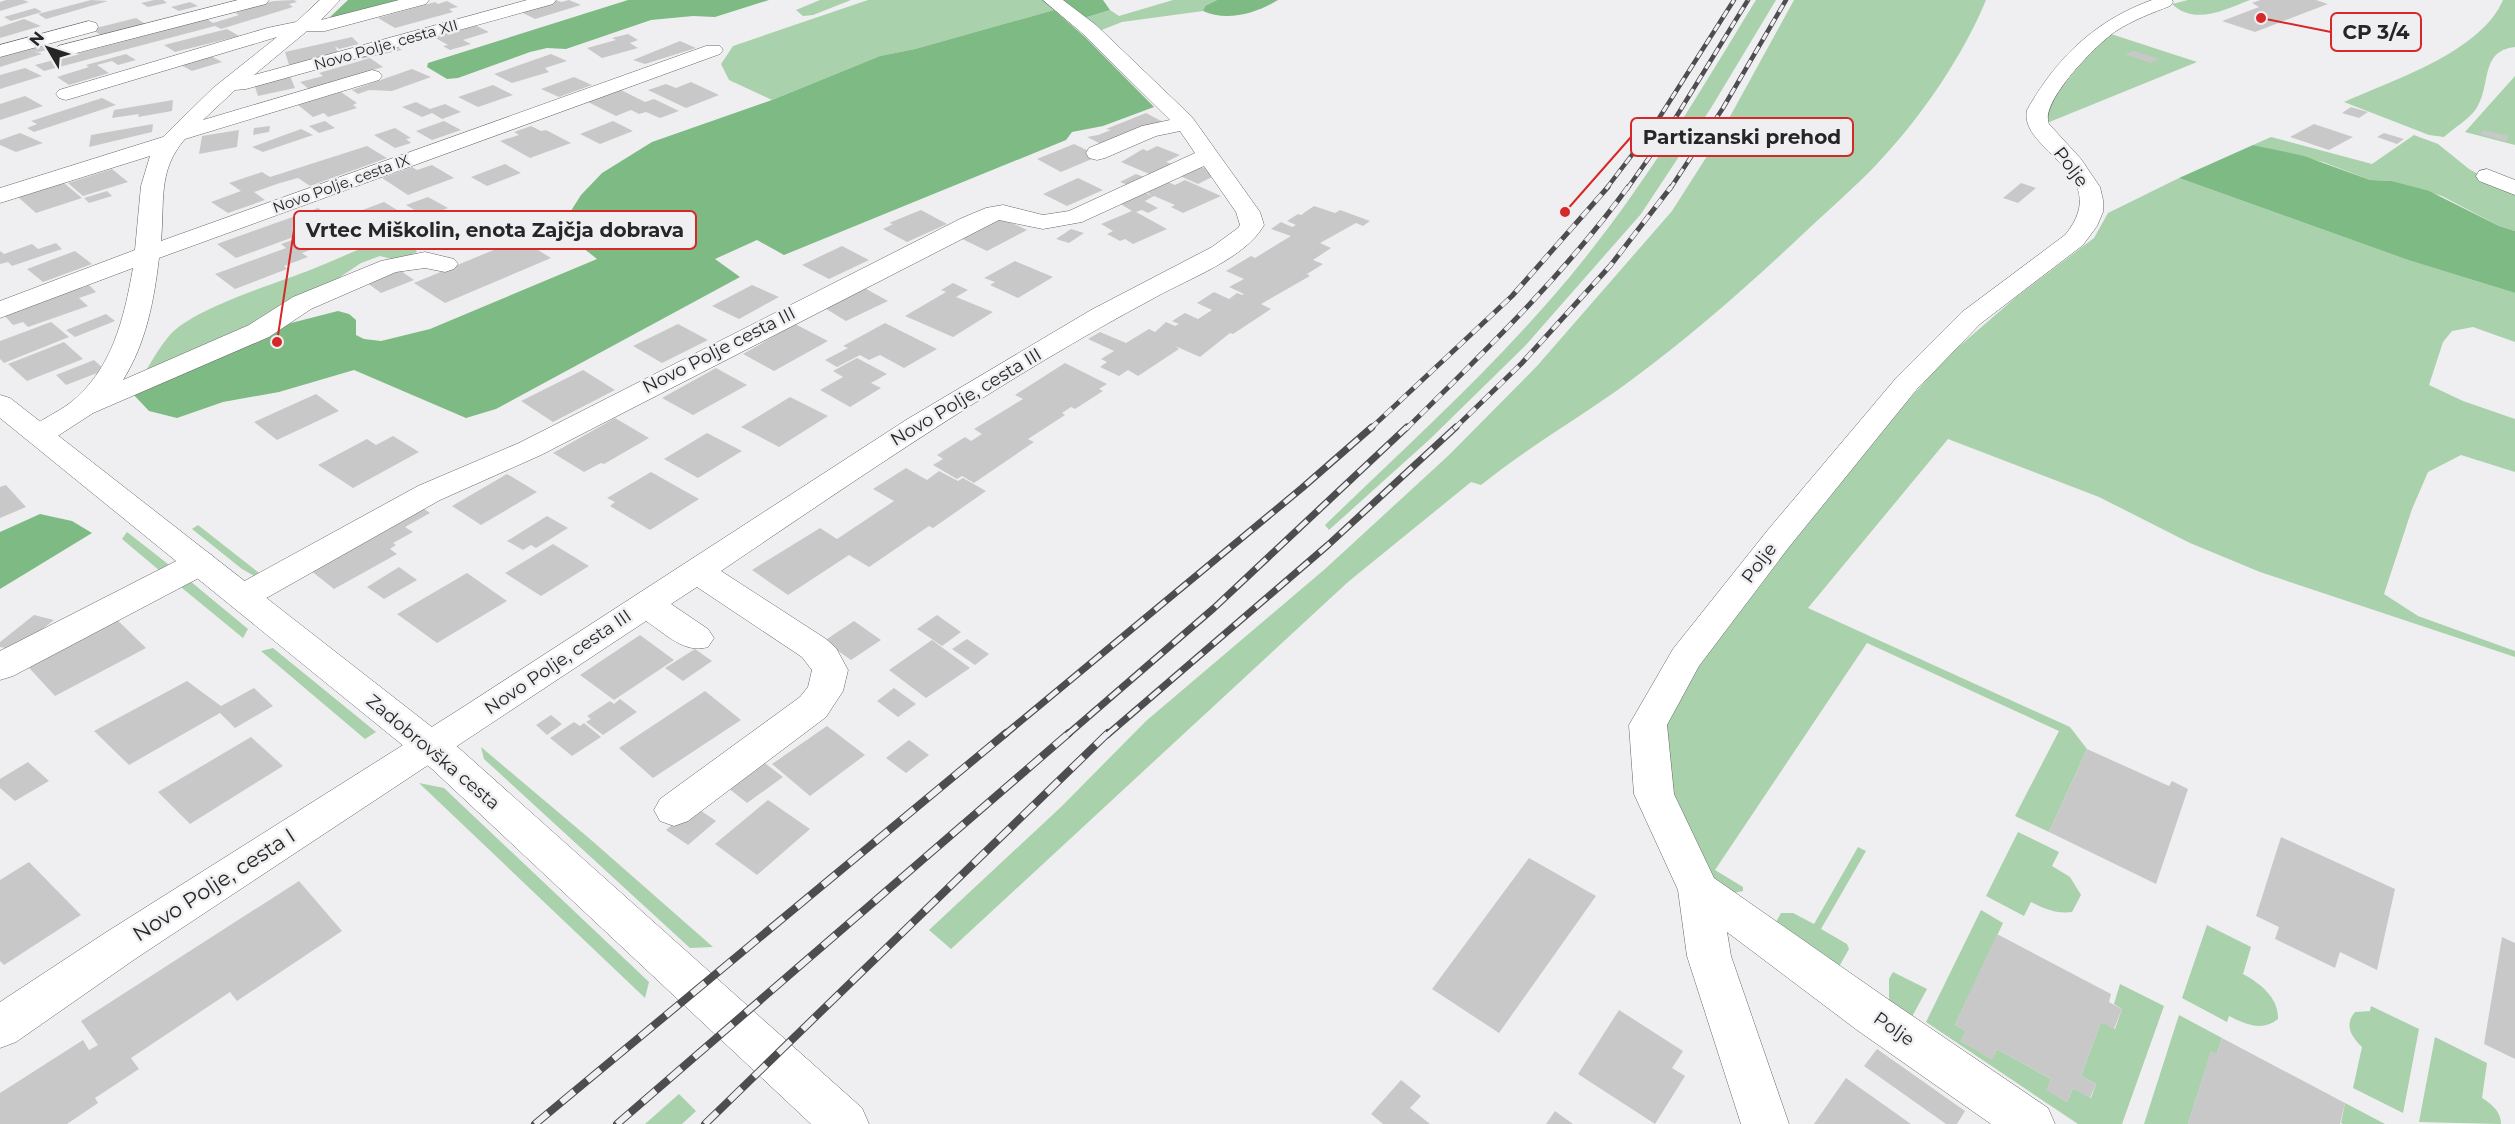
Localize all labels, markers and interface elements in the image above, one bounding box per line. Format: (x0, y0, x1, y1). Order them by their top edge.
callout: CP 3/4 (2331, 13, 2421, 51)
street label: Novo Polje, cesta XII (312, 15, 460, 74)
north arrow (18, 18, 78, 78)
text: CP 3/4 (2343, 20, 2410, 44)
text: N (25, 28, 48, 50)
callout: Partizanski prehod (1631, 118, 1853, 156)
text: Partizanski prehod (1643, 125, 1841, 149)
street label: Polje (2049, 143, 2093, 192)
street label: Novo Polje, cesta IX (270, 150, 412, 217)
callout: Vrtec Miškolin, enota Zajčja dobrava (294, 211, 696, 249)
text: Vrtec Miškolin, enota Zajčja dobrava (305, 218, 684, 242)
street label: Novo Polje cesta III (639, 302, 799, 398)
street label: Novo Polje, cesta III (886, 343, 1046, 451)
street label: Polje (1737, 538, 1781, 587)
street label: Novo Polje, cesta III (480, 605, 636, 719)
street label: Zadobrovška cesta (362, 690, 504, 814)
street label: Novo Polje, cesta I (128, 823, 300, 946)
street label: Polje (1869, 1007, 1919, 1051)

